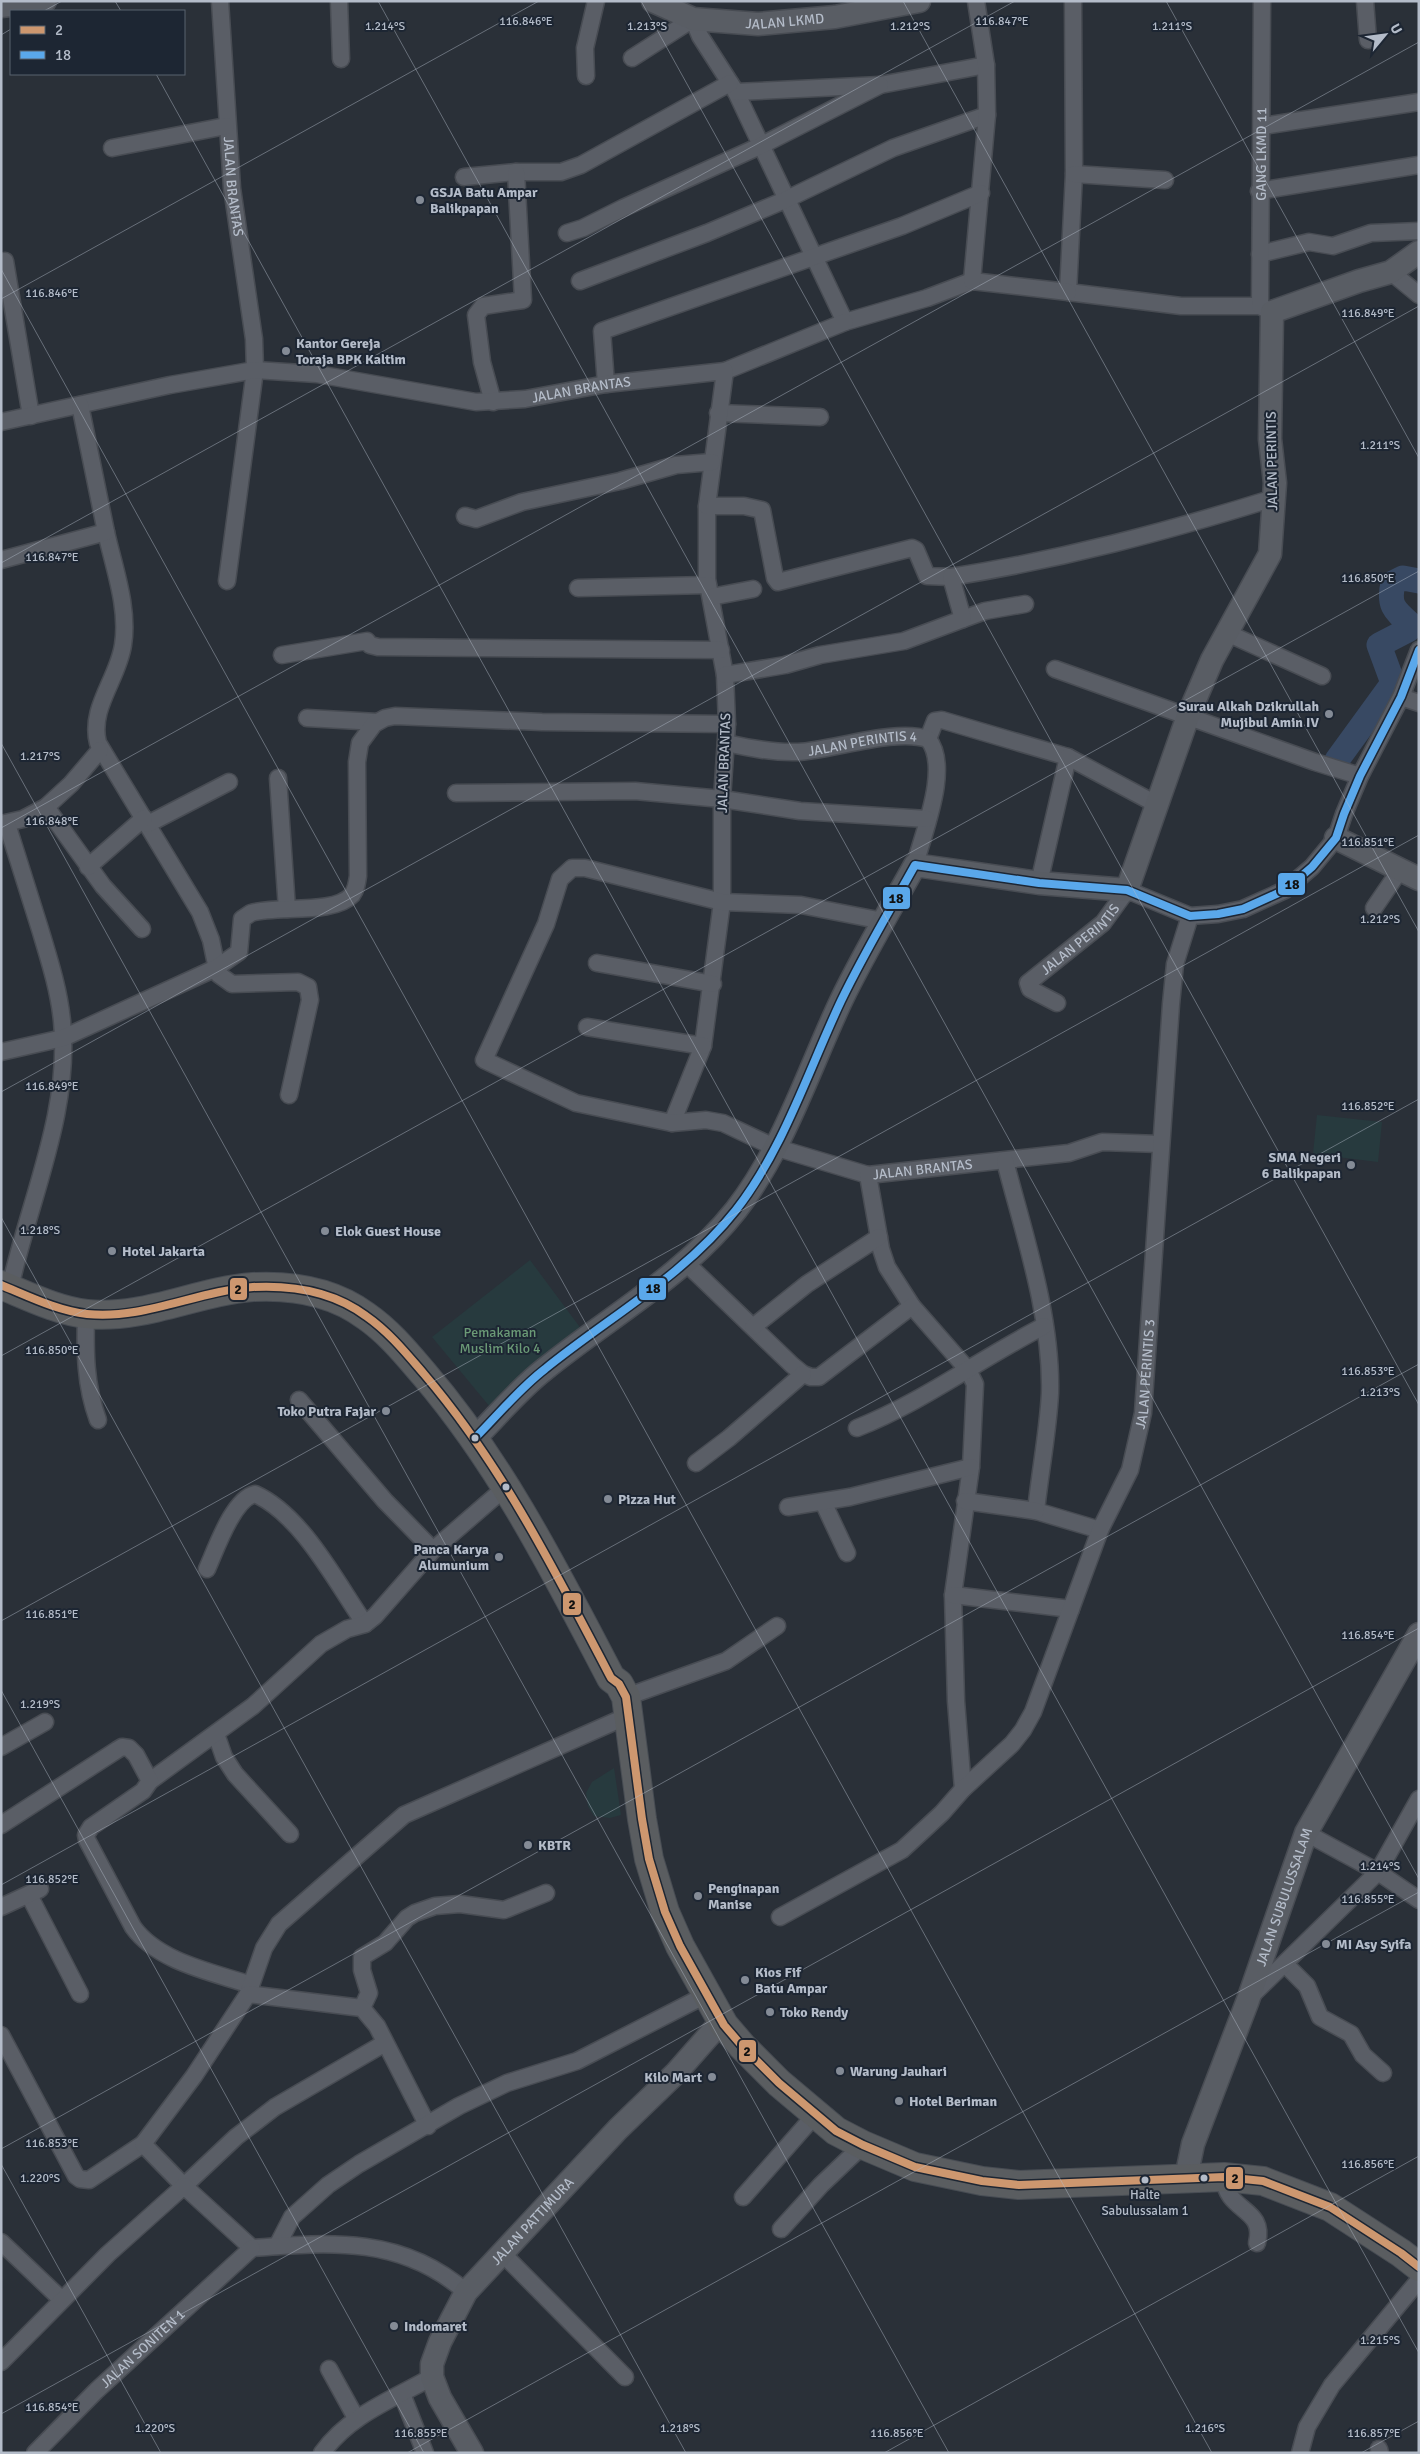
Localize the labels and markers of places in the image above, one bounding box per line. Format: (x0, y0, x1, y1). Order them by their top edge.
place label: GSJA Batu Ampar Balikpapan (430, 184, 538, 217)
marker: GSJA Batu Ampar Balikpapan (414, 194, 426, 206)
place label: Kantor Gereja Toraja BPK Kaltim (296, 335, 406, 368)
marker: Kantor Gereja Toraja BPK Kaltim (280, 345, 292, 357)
place label: Surau Alkah Dzikrullah Mujibul Amin IV (1178, 698, 1320, 731)
marker: Surau Alkah Dzikrullah Mujibul Amin IV (1323, 708, 1335, 720)
place label: SMA Negeri 6 Balikpapan (1262, 1149, 1341, 1182)
marker: SMA Negeri 6 Balikpapan (1345, 1159, 1357, 1171)
place label: Elok Guest House (335, 1223, 441, 1240)
marker: Elok Guest House (319, 1225, 331, 1237)
place label: Hotel Jakarta (122, 1243, 205, 1260)
marker: Hotel Jakarta (106, 1245, 118, 1257)
place label: Toko Putra Fajar (277, 1403, 376, 1420)
marker: Toko Putra Fajar (380, 1405, 392, 1417)
unlabelled marker (470, 1433, 480, 1443)
unlabelled marker (501, 1482, 511, 1492)
place label: Pizza Hut (618, 1491, 677, 1508)
marker: Pizza Hut (602, 1493, 614, 1505)
place label: Panca Karya Alumunium (413, 1541, 489, 1574)
marker: Panca Karya Alumunium (493, 1551, 505, 1563)
place label: KBTR (538, 1837, 571, 1854)
marker: KBTR (522, 1839, 534, 1851)
place label: Penginapan Manise (708, 1880, 780, 1913)
marker: Penginapan Manise (692, 1890, 704, 1902)
place label: MI Asy Syifa (1336, 1936, 1411, 1953)
marker: MI Asy Syifa (1320, 1938, 1332, 1950)
place label: Kios Fif Batu Ampar (755, 1964, 828, 1997)
marker: Kios Fif Batu Ampar (739, 1974, 751, 1986)
place label: Toko Rendy (780, 2004, 848, 2021)
marker: Toko Rendy (764, 2006, 776, 2018)
place label: Warung Jauhari (850, 2063, 947, 2080)
marker: Warung Jauhari (834, 2065, 846, 2077)
place label: Kilo Mart (644, 2069, 703, 2086)
marker: Kilo Mart (706, 2071, 718, 2083)
place label: Hotel Beriman (909, 2093, 998, 2110)
marker: Hotel Beriman (893, 2095, 905, 2107)
unlabelled marker (1199, 2173, 1209, 2183)
marker: Halte Sabulussalam 1 (1140, 2175, 1150, 2185)
place label: Halte Sabulussalam 1 (1101, 2187, 1189, 2219)
place label: Indomaret (404, 2318, 468, 2335)
marker: Indomaret (388, 2320, 400, 2332)

